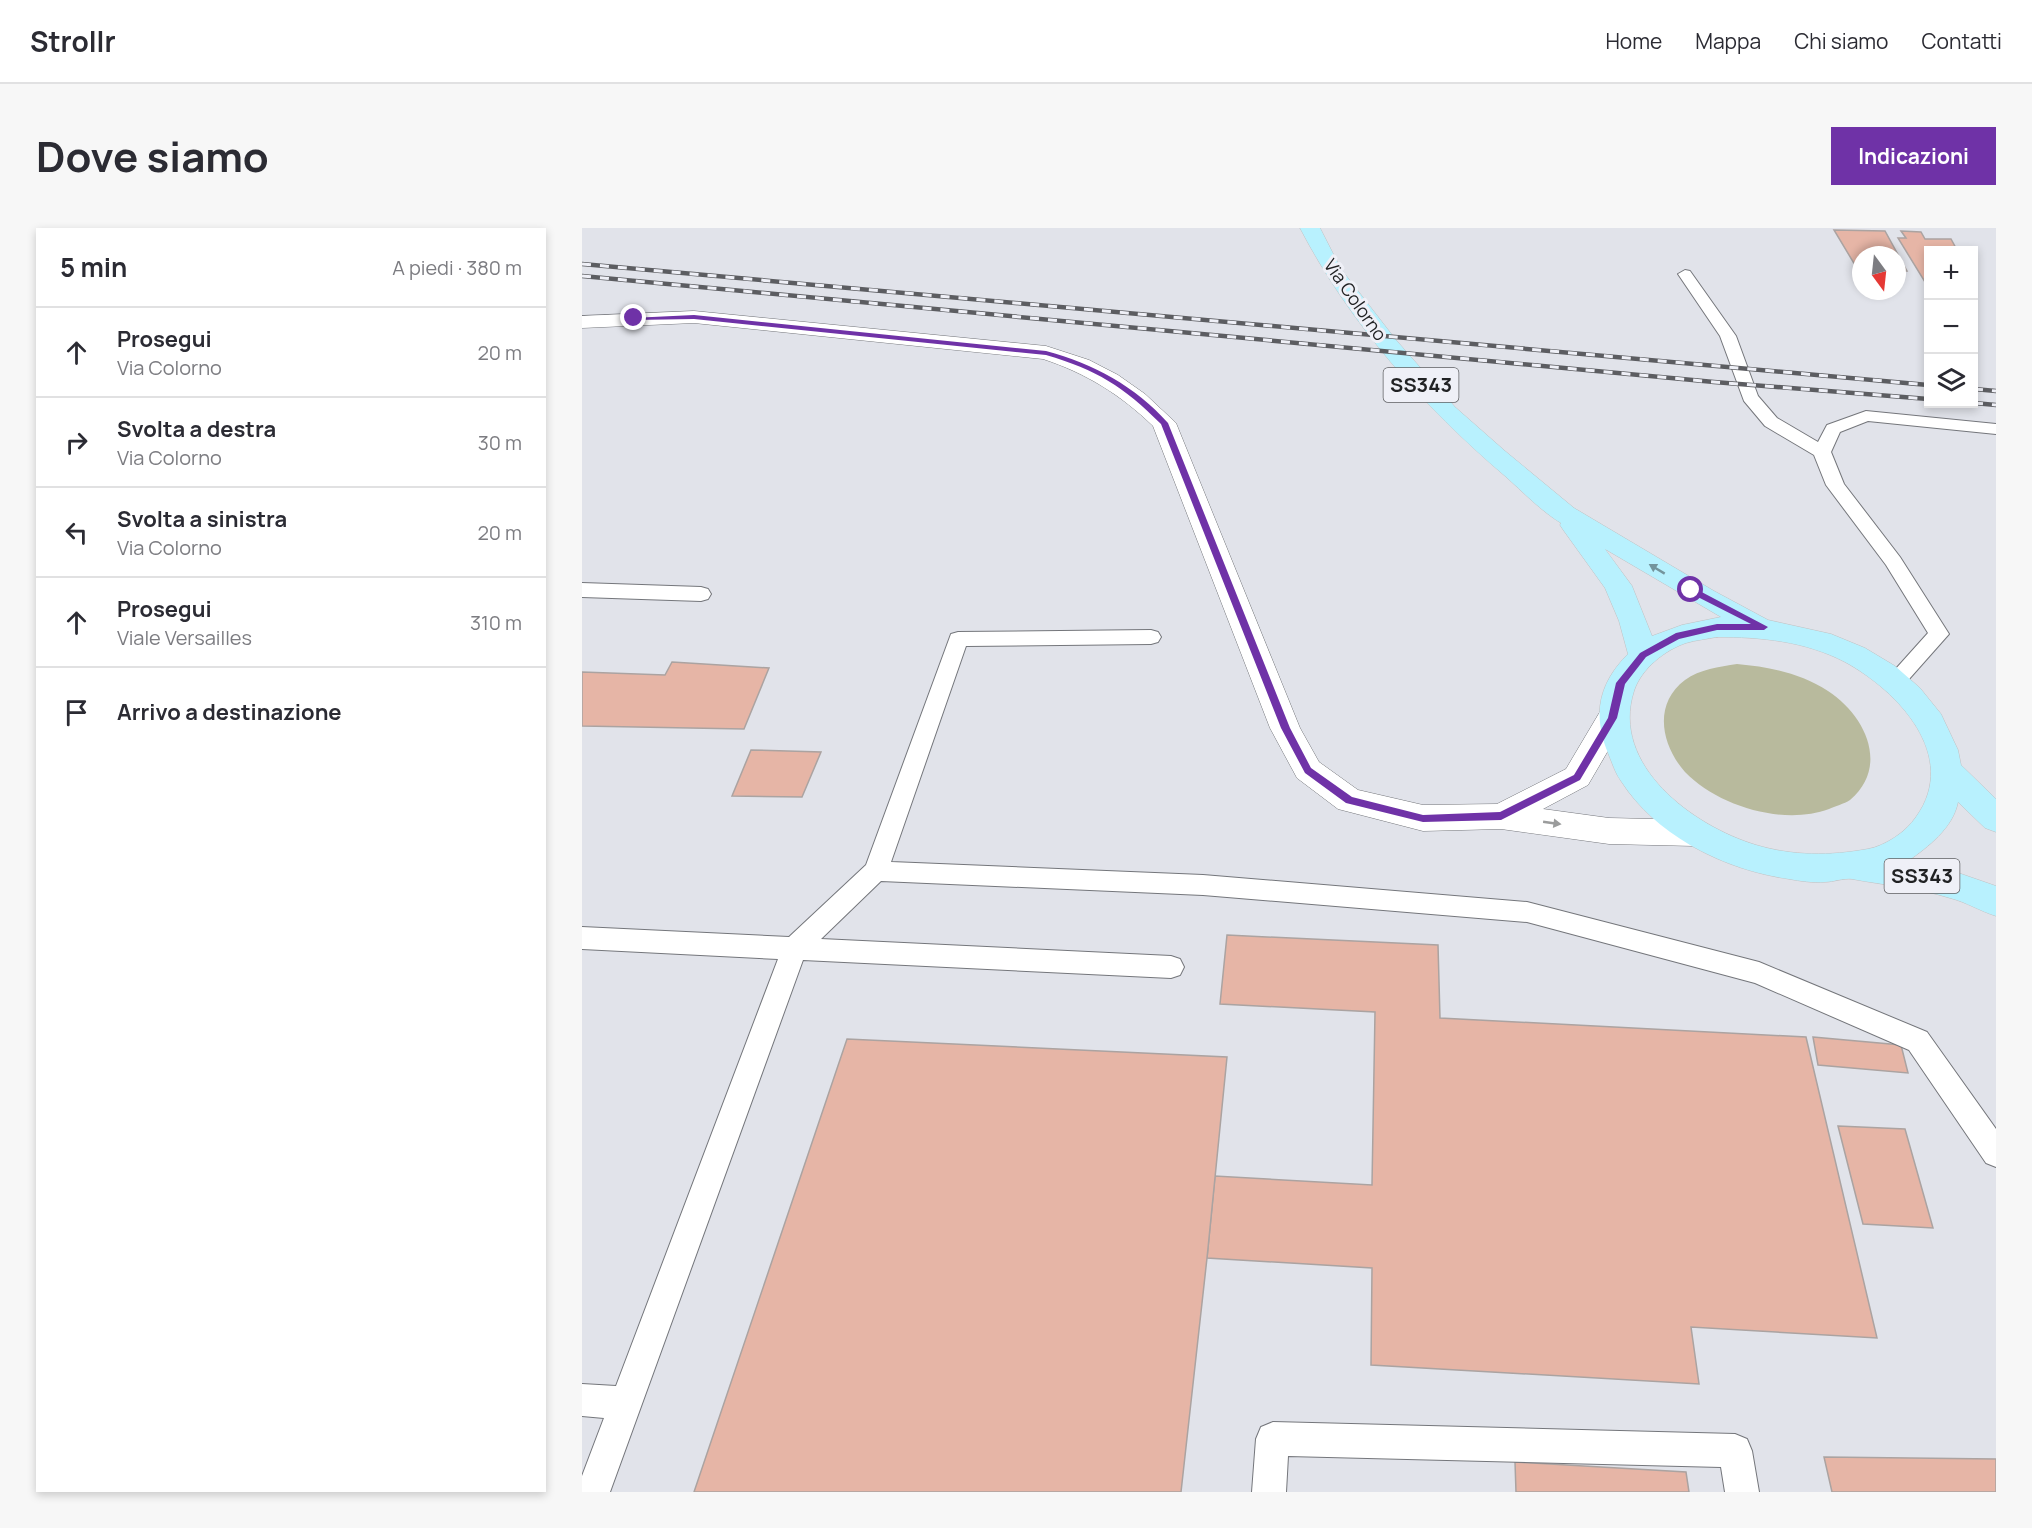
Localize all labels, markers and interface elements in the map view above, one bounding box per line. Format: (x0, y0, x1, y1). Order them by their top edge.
text: Strollr (30, 22, 116, 60)
text: Home (1605, 27, 1662, 55)
text: Mappa (1695, 27, 1761, 55)
text: Chi siamo (1794, 27, 1889, 55)
text: Contatti (1922, 27, 2002, 55)
text: Dove siamo (36, 127, 269, 185)
button: Indicazioni (1831, 127, 1996, 185)
north arrow (1852, 246, 1906, 300)
map controls (1924, 246, 1978, 408)
button: + (1924, 246, 1978, 300)
text: 5 min (60, 249, 127, 285)
text: A piedi · 380 m (392, 254, 522, 281)
street label: Via Colorno (1319, 254, 1393, 345)
button: − (1924, 300, 1978, 354)
route end (620, 304, 646, 330)
text: Prosegui (117, 324, 212, 354)
icon: ahead (60, 336, 93, 369)
text: 20 m (477, 339, 522, 366)
text: Via Colorno (117, 354, 222, 381)
button: layers (1924, 354, 1978, 408)
road number: SS343 (1384, 368, 1458, 402)
text: Svolta a destra (117, 414, 276, 444)
icon: right (60, 426, 93, 459)
text: 30 m (478, 429, 522, 456)
text: Via Colorno (117, 444, 222, 471)
text: Svolta a sinistra (117, 504, 287, 534)
icon: left (60, 516, 93, 549)
text: 20 m (477, 519, 522, 546)
text: Via Colorno (117, 534, 222, 561)
one-way arrow (1649, 564, 1665, 575)
route start (1677, 576, 1703, 602)
text: Prosegui (117, 594, 212, 624)
icon: ahead (60, 606, 93, 639)
text: 310 m (470, 609, 522, 636)
text: Viale Versailles (117, 624, 252, 651)
icon: arrive (60, 696, 93, 729)
text: Arrivo a destinazione (117, 697, 341, 727)
one-way arrow (1542, 819, 1561, 828)
road number: SS343 (1884, 859, 1960, 893)

